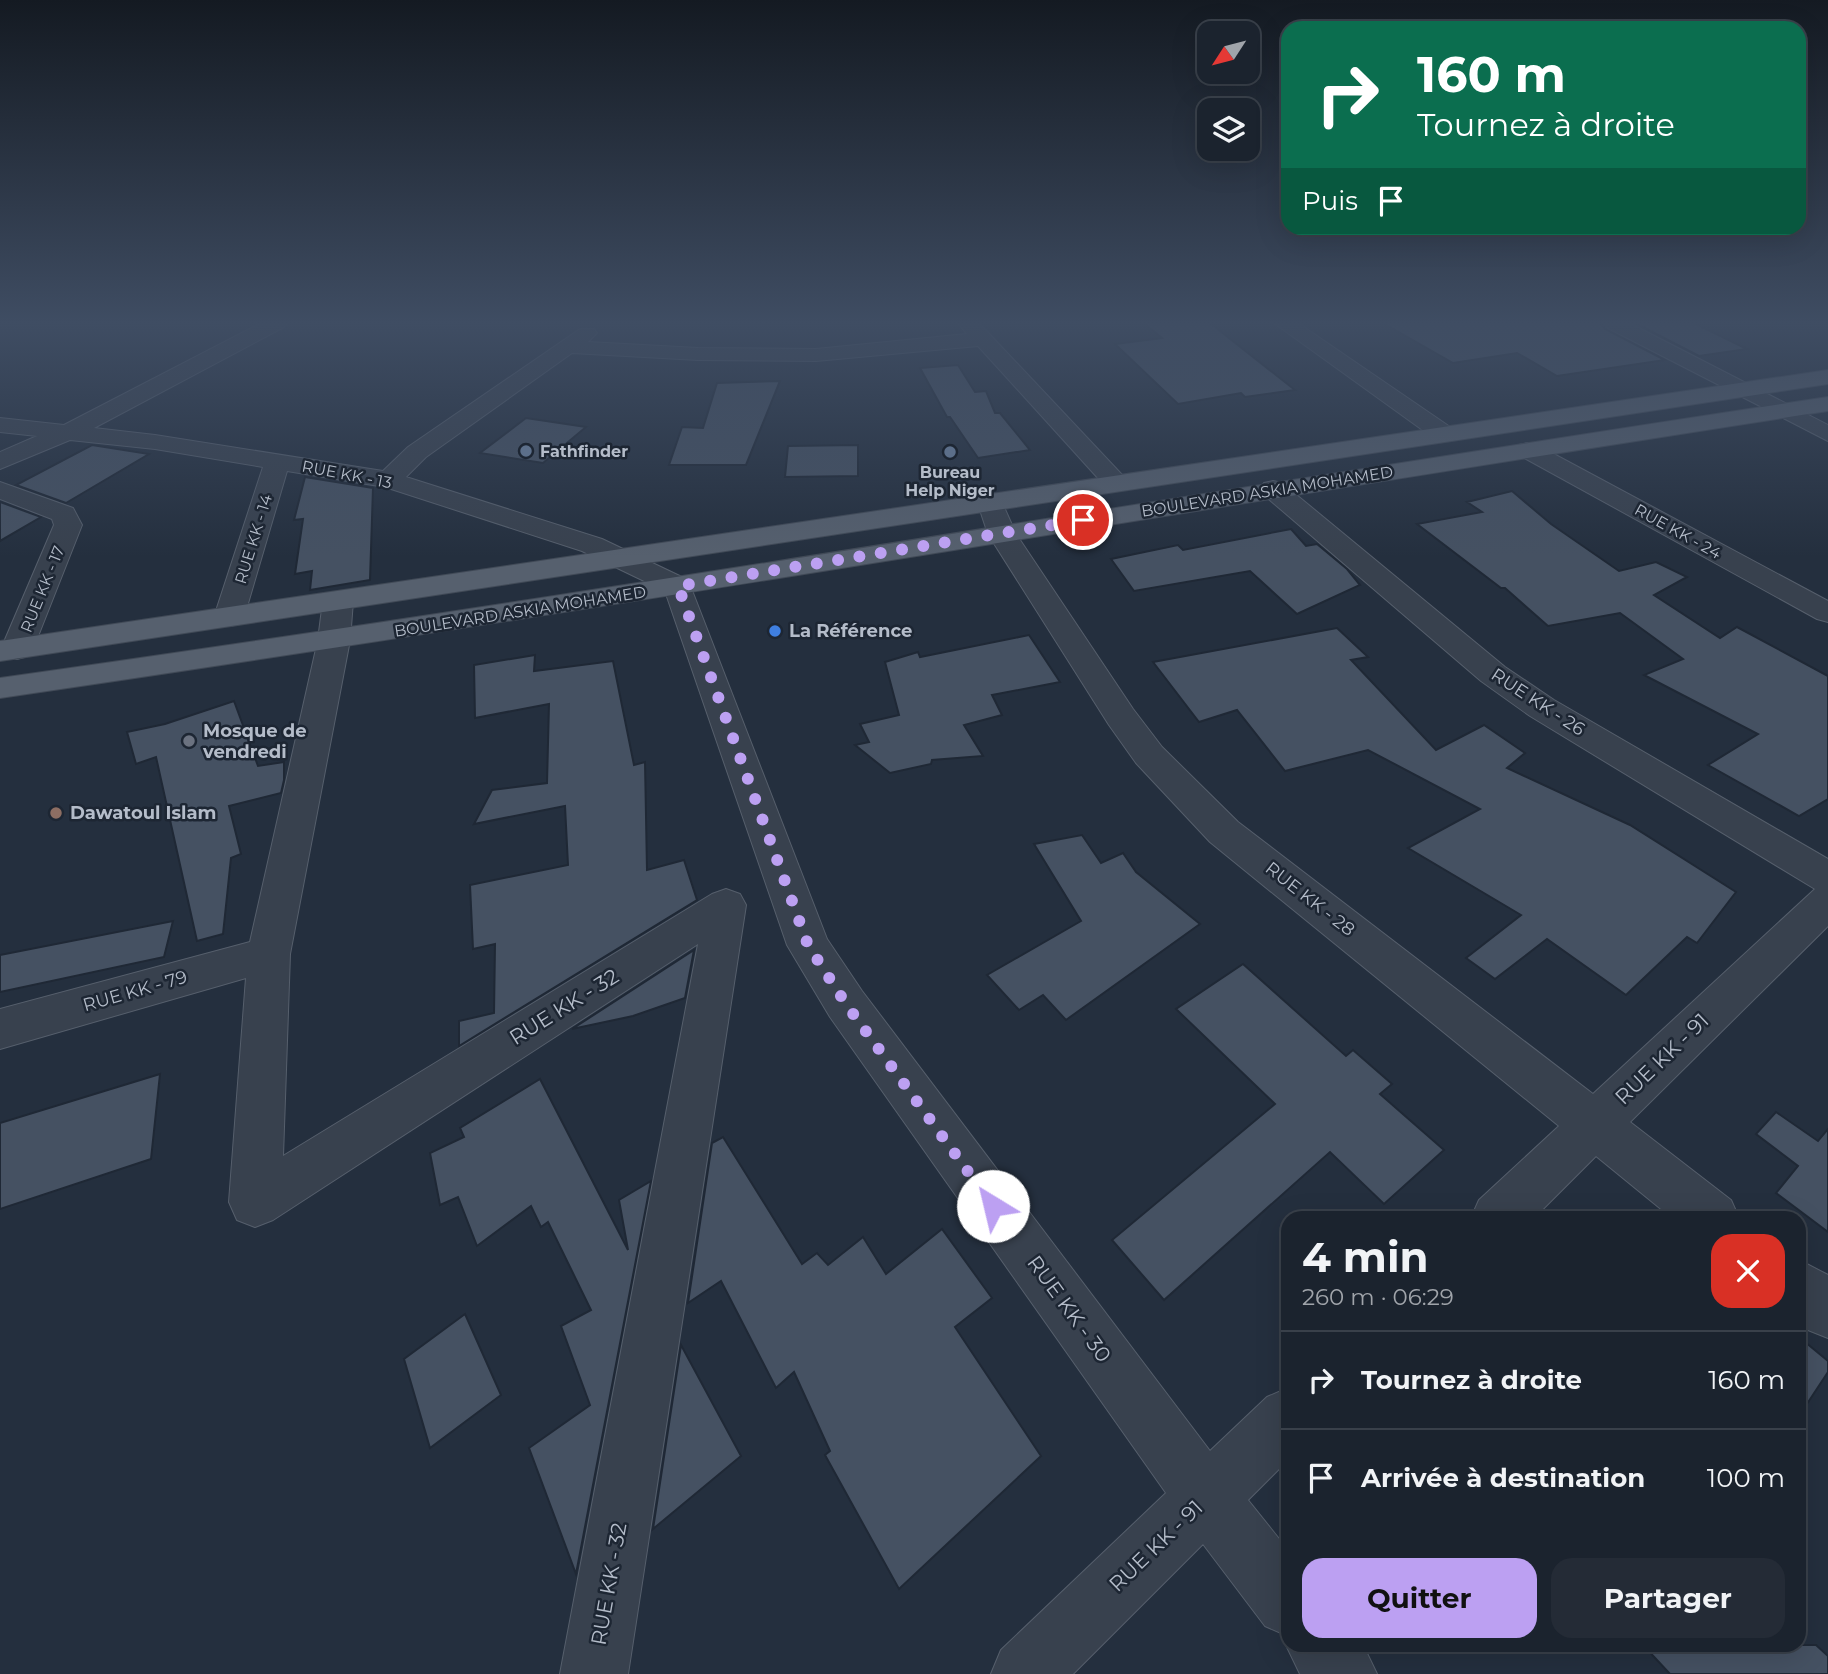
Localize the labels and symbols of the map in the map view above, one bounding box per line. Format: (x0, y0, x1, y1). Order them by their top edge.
north arrow (1197, 21, 1260, 84)
place label: Fathfinder (540, 442, 628, 461)
marker: Fathfinder (518, 443, 534, 459)
marker: Bureau Help Niger (942, 444, 958, 460)
street label: RUE KK - 13 (300, 456, 393, 493)
street label: BOULEVARD ASKIA MOHAMED (1140, 462, 1394, 521)
place label: Bureau Help Niger (905, 463, 995, 500)
pin (1053, 490, 1113, 550)
street label: RUE KK - 14 (231, 492, 276, 586)
street label: RUE KK - 24 (1631, 500, 1725, 563)
street label: RUE KK - 17 (16, 543, 68, 635)
street label: BOULEVARD ASKIA MOHAMED (393, 582, 647, 641)
place label: La Référence (789, 620, 912, 642)
marker: La Référence (767, 623, 783, 639)
street label: RUE KK - 26 (1487, 664, 1589, 740)
place label: Mosque de vendredi (202, 720, 307, 763)
marker: Mosque de vendredi (181, 733, 197, 749)
place label: Dawatoul Islam (70, 802, 216, 824)
marker: Dawatoul Islam (48, 805, 64, 821)
street label: RUE KK - 28 (1261, 857, 1359, 941)
street label: RUE KK - 32 (505, 963, 623, 1050)
street label: RUE KK - 79 (80, 966, 190, 1016)
street label: RUE KK - 91 (1610, 1008, 1714, 1110)
position arrow (956, 1169, 1030, 1243)
street label: RUE KK - 30 (1022, 1250, 1117, 1367)
street label: RUE KK - 91 (1104, 1495, 1208, 1597)
street label: RUE KK - 32 (585, 1521, 632, 1647)

